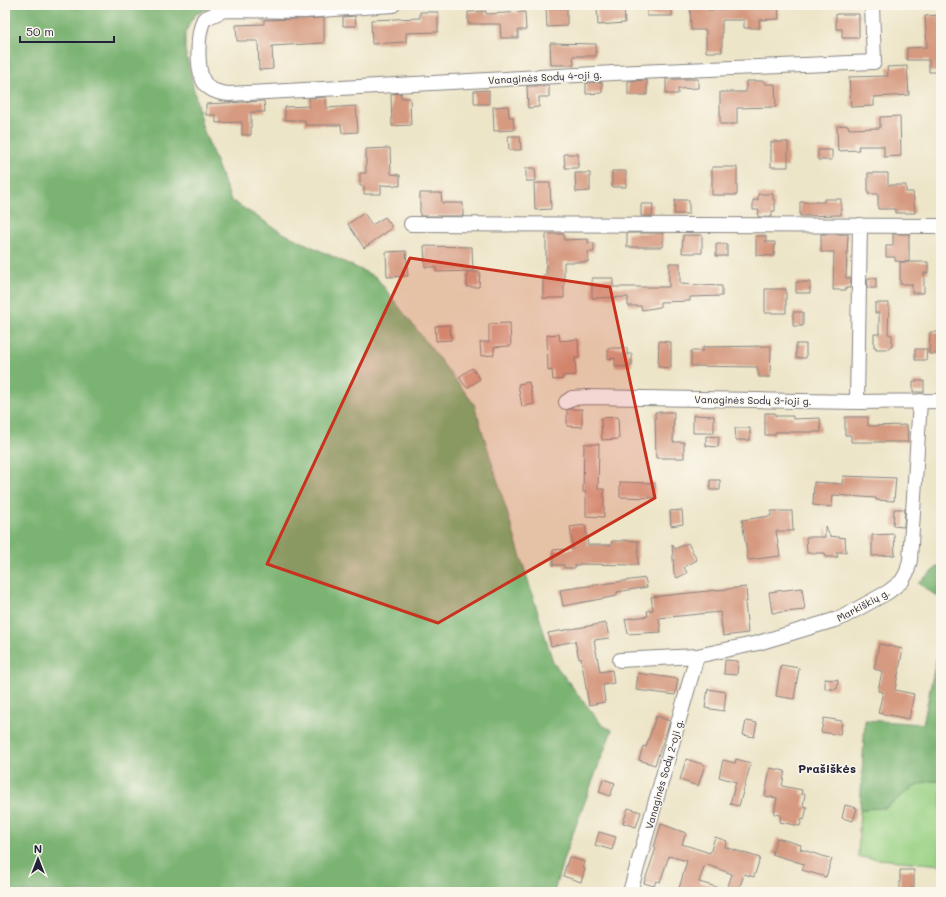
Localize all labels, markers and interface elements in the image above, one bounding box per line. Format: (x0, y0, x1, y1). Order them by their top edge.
scale bar (20, 18, 114, 44)
text: 50 m (26, 23, 54, 39)
street label: Vanaginės Sodų 4-oji g. (488, 67, 602, 87)
street label: Vanaginės Sodų 3-ioji g. (694, 392, 812, 408)
street label: Markiškių g. (834, 585, 892, 625)
street label: Vanaginės Sodų 2-oji g. (642, 717, 686, 831)
district label: Prašiškės (798, 760, 856, 776)
north arrow (18, 839, 58, 879)
text: N (34, 841, 42, 856)

